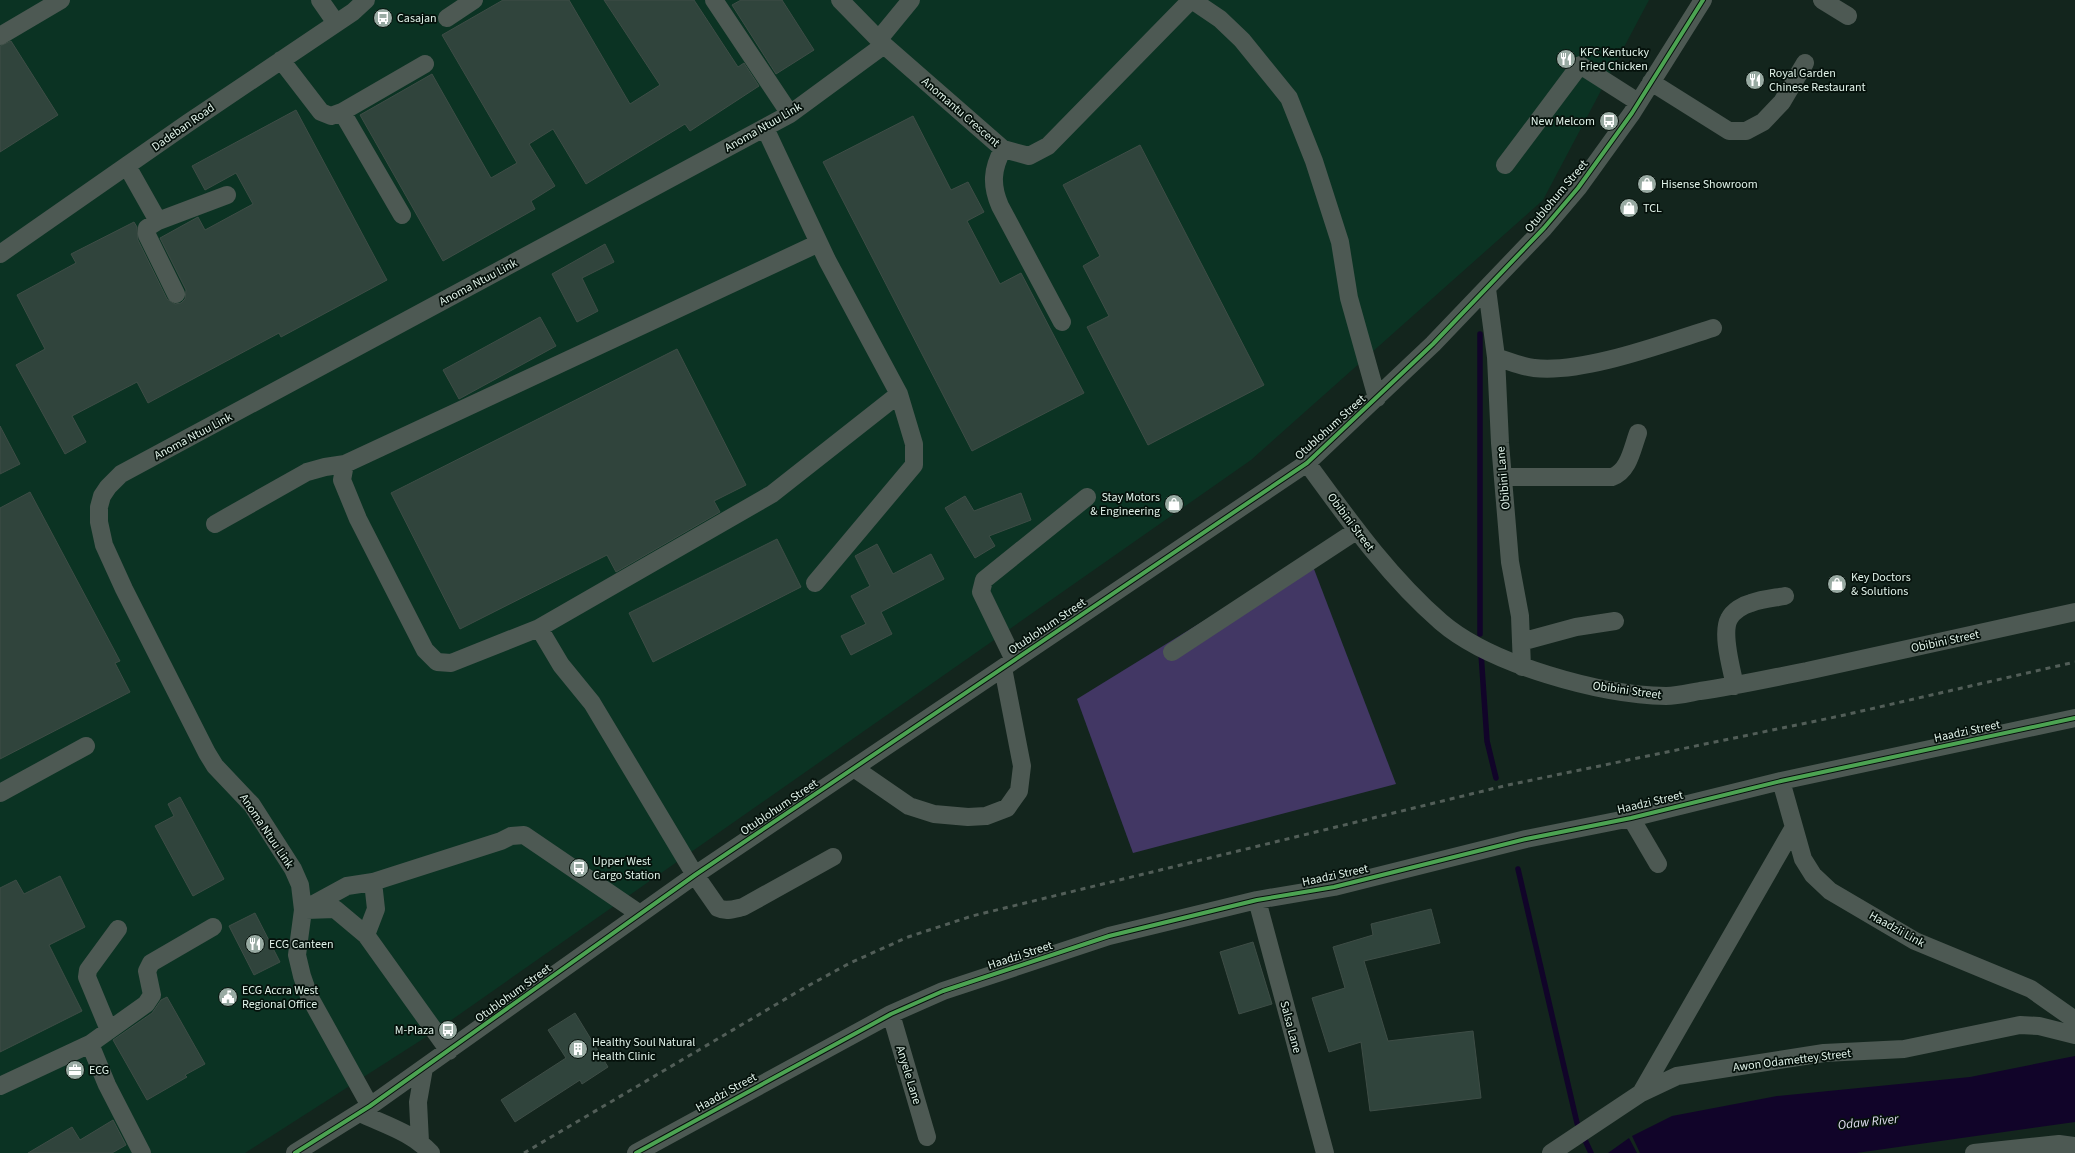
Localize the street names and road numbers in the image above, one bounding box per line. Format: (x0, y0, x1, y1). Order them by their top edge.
street label: Anomantu Crescent (918, 74, 1004, 151)
street label: Anoma Ntuu Link (722, 98, 805, 156)
street label: Dadeban Road (148, 99, 218, 155)
street label: Otublohum Street (1521, 156, 1592, 236)
street label: Anoma Ntuu Link (436, 255, 520, 310)
street label: Otublohum Street (1291, 391, 1370, 464)
street label: Anoma Ntuu Link (151, 409, 235, 464)
street label: Obibini Lane (1492, 446, 1515, 510)
street label: Obibini Street (1323, 490, 1378, 555)
street label: Otublohum Street (1005, 594, 1089, 659)
street label: Obibini Street (1910, 626, 1981, 657)
street label: Obibini Street (1592, 677, 1662, 704)
street label: Haadzi Street (1933, 716, 2002, 747)
street label: Otublohum Street (737, 775, 821, 840)
street label: Haadzi Street (1616, 787, 1685, 818)
street label: Anoma Ntuu Link (235, 791, 298, 872)
street label: Haadzi Street (1301, 860, 1370, 891)
street label: Haadzii Link (1866, 907, 1928, 952)
street label: Haadzi Street (986, 937, 1055, 974)
street label: Otublohum Street (472, 960, 555, 1027)
street label: Salsa Lane (1275, 999, 1306, 1055)
street label: Anyele Lane (892, 1044, 925, 1107)
street label: Awon Odamettey Street (1732, 1045, 1852, 1076)
street label: Haadzi Street (693, 1069, 760, 1116)

